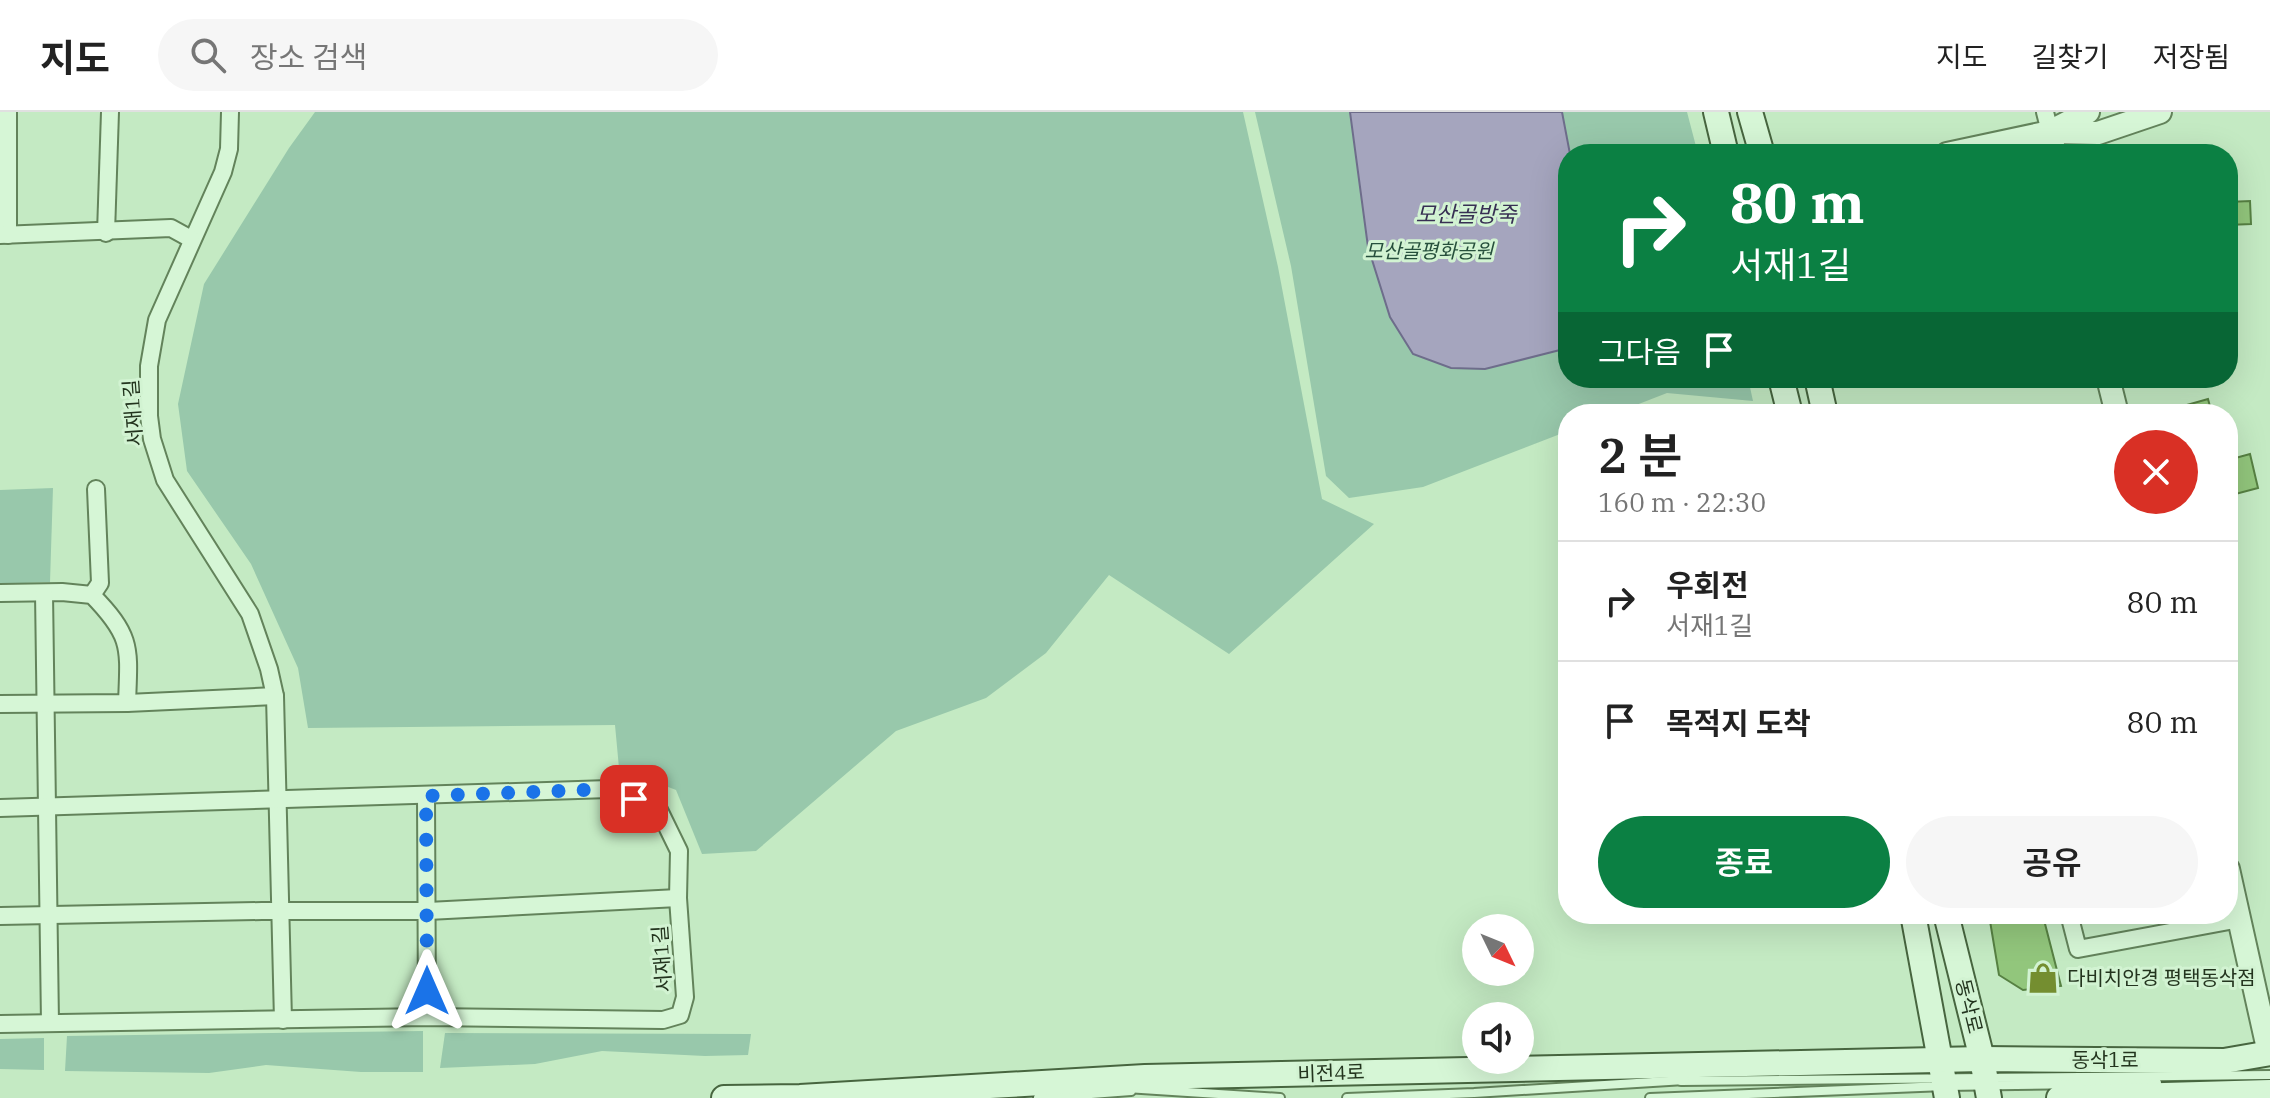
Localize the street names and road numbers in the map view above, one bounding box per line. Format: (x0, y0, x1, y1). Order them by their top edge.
street label: 서재1길 (117, 379, 148, 447)
street label: 서재1길 (646, 925, 677, 993)
street label: 동삭로 (1950, 976, 1989, 1036)
street label: 동삭1로 (2071, 1046, 2139, 1073)
street label: 비전4로 (1297, 1058, 1365, 1087)

